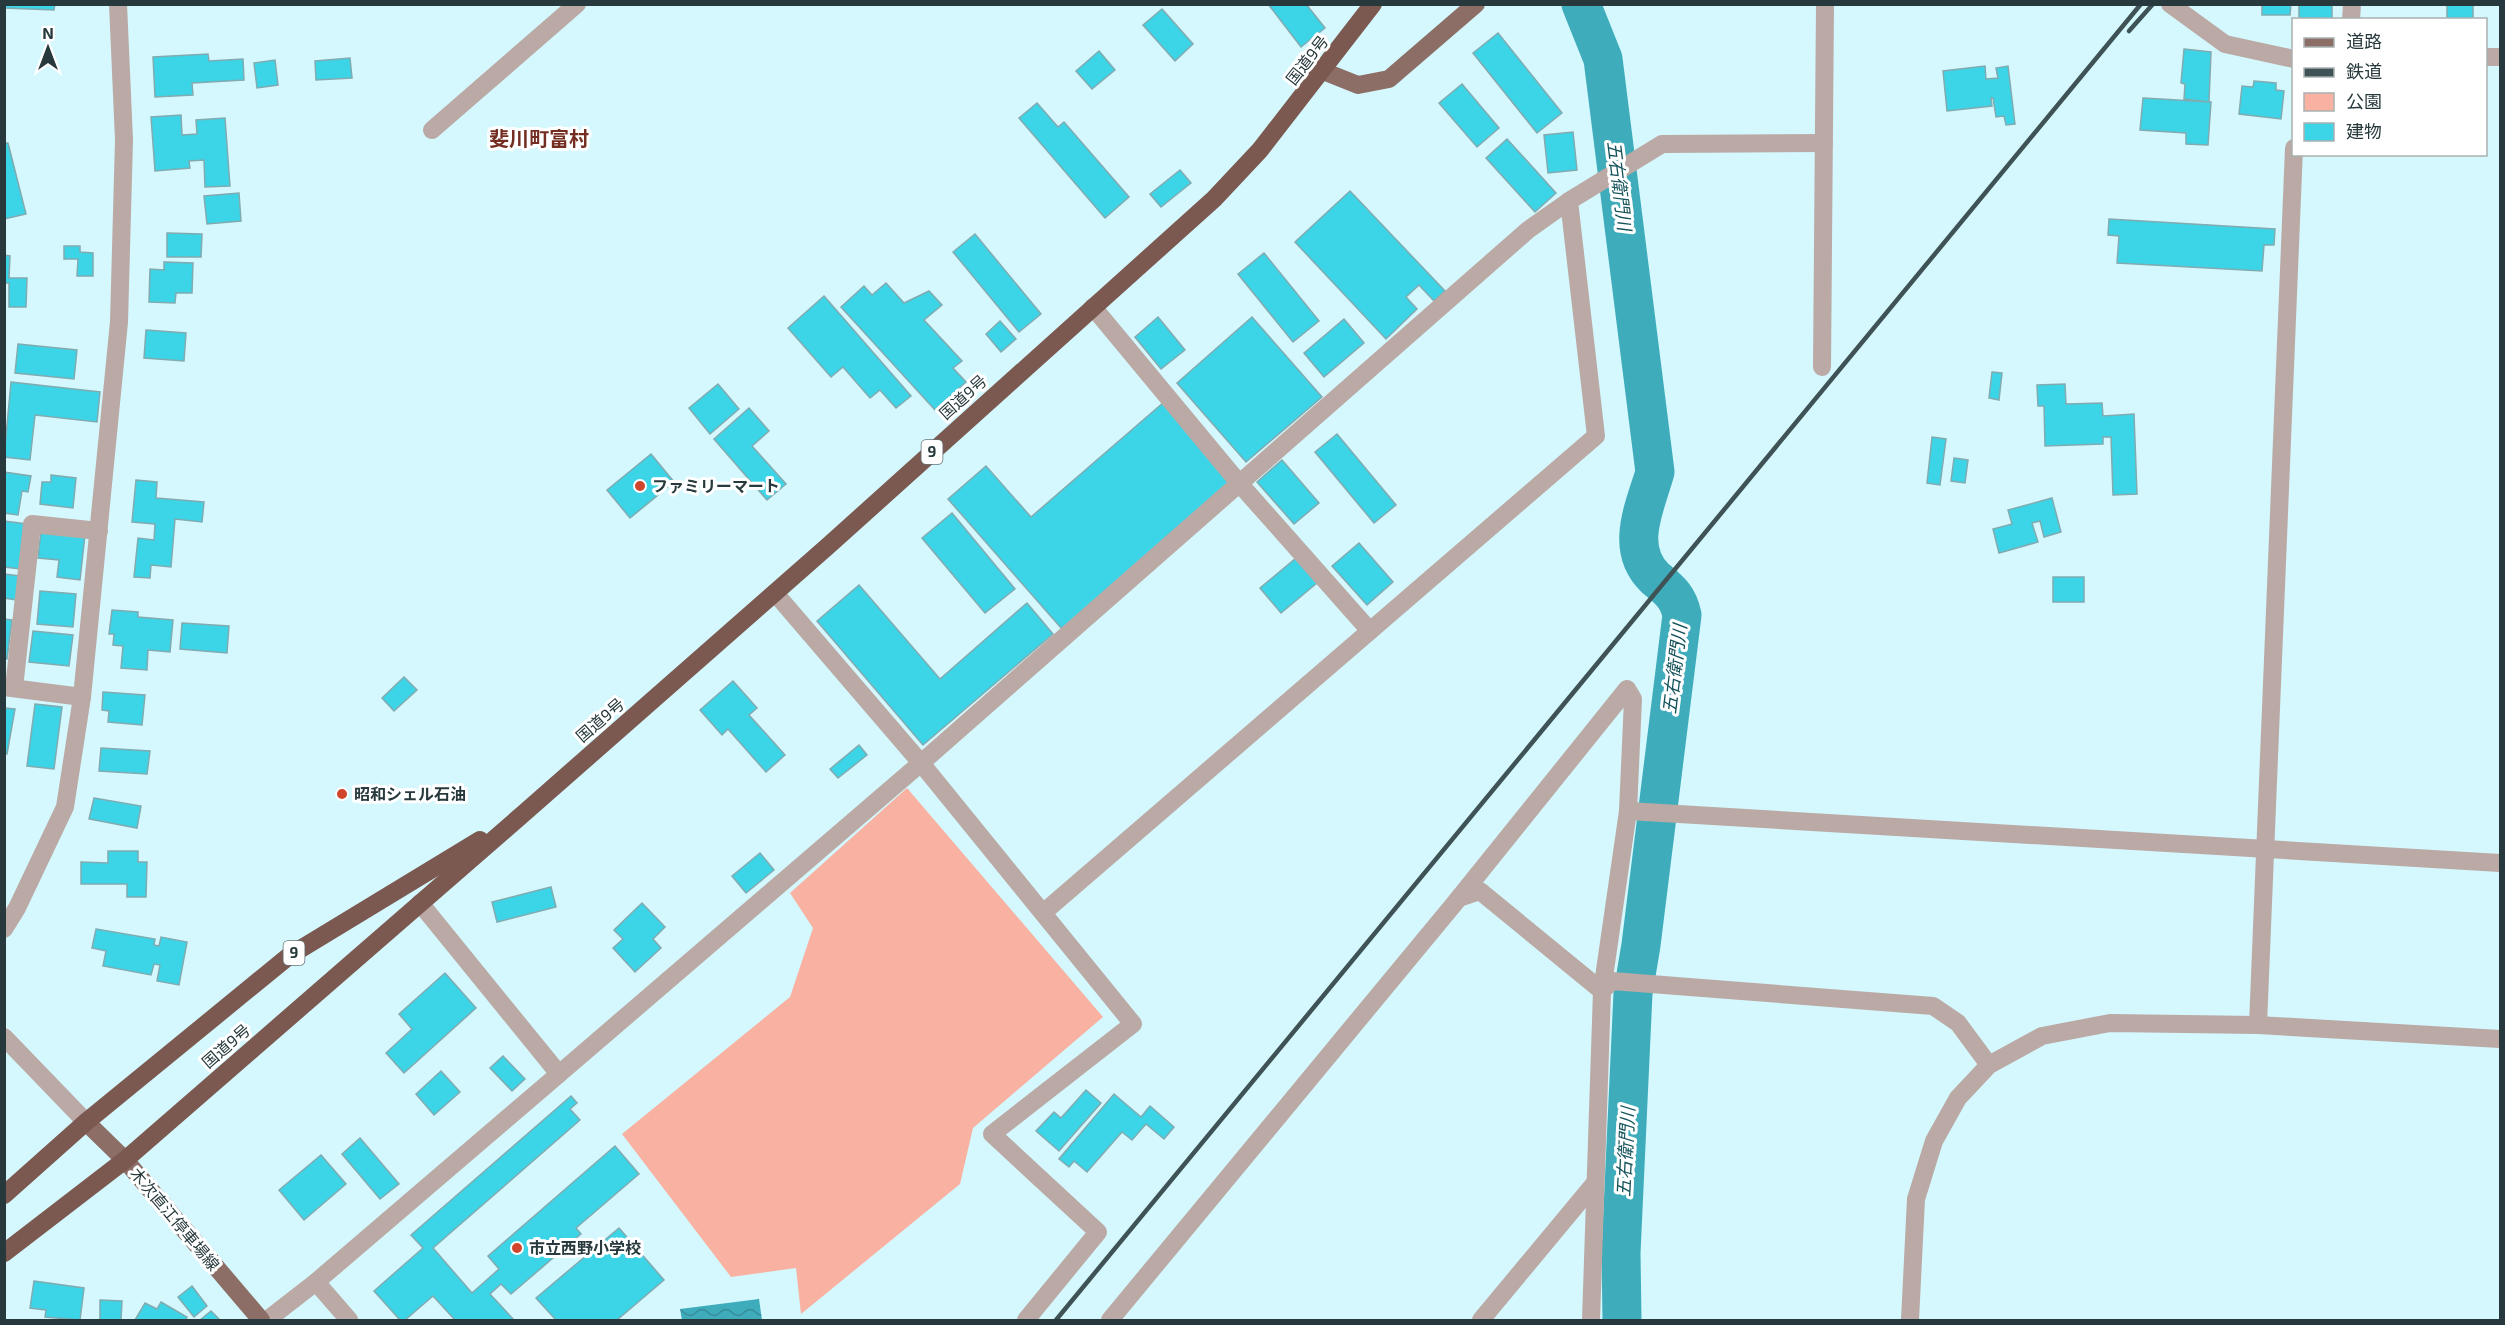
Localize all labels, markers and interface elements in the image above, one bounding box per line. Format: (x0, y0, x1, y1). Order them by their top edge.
north arrow (18, 18, 78, 78)
legend (2292, 18, 2487, 156)
text: N (42, 23, 54, 42)
text: 道路 (2346, 30, 2382, 52)
street label: 国道9号 (1282, 31, 1332, 88)
text: 鉄道 (2346, 60, 2382, 82)
text: 公園 (2346, 90, 2382, 112)
text: 建物 (2346, 120, 2382, 142)
district label: 斐川町富村 (489, 126, 589, 150)
water label: 五右衛門川 (1604, 140, 1637, 234)
street label: 国道9号 (935, 370, 990, 423)
road number: 9 (922, 440, 942, 464)
place label: ファミリーマート (652, 476, 780, 495)
marker: ファミリーマート (633, 479, 647, 493)
water label: 五右衛門川 (1658, 621, 1691, 715)
street label: 国道9号 (572, 694, 627, 746)
place label: 昭和シェル石油 (354, 784, 466, 803)
marker: 昭和シェル石油 (335, 787, 349, 801)
road number: 9 (284, 941, 304, 965)
street label: 国道9号 (198, 1020, 253, 1072)
water label: 五右衛門川 (1612, 1104, 1638, 1197)
street label: 木次直江停車場線 (127, 1164, 224, 1274)
place label: 市立西野小学校 (529, 1238, 641, 1257)
marker: 市立西野小学校 (510, 1241, 524, 1255)

